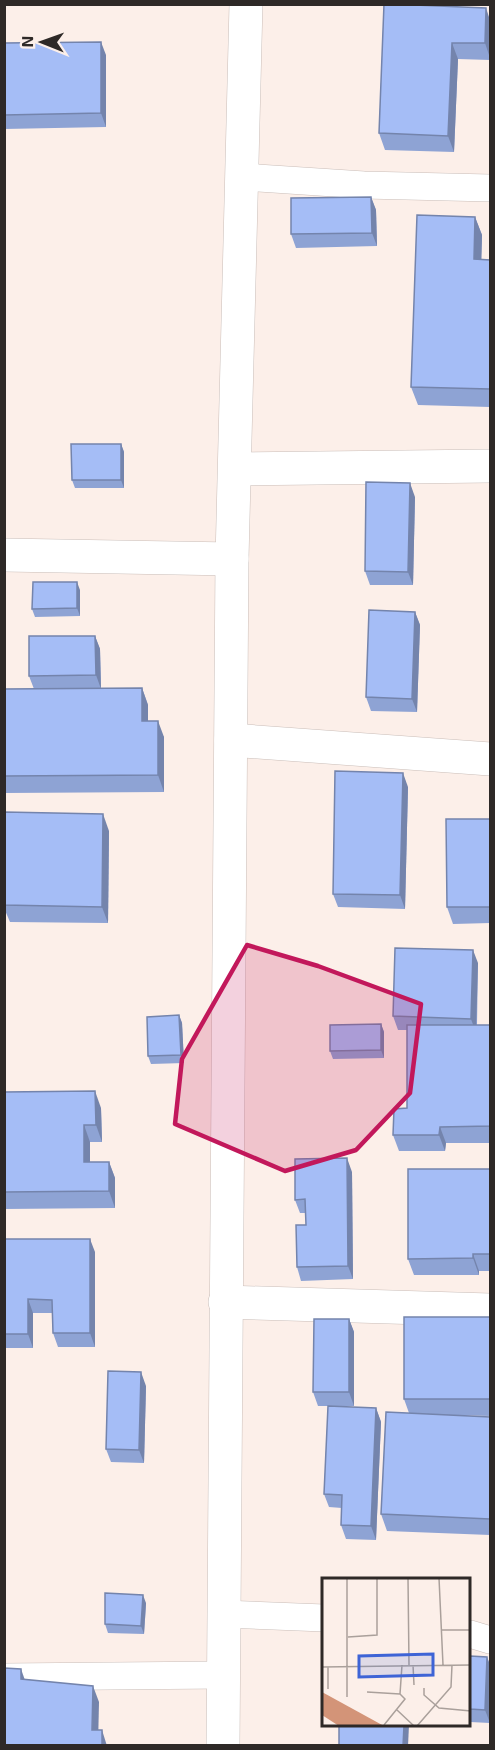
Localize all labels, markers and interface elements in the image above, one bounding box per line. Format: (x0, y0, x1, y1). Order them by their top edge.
north arrow (12, 12, 72, 72)
text: N (17, 36, 36, 48)
inset map (322, 1578, 471, 1726)

